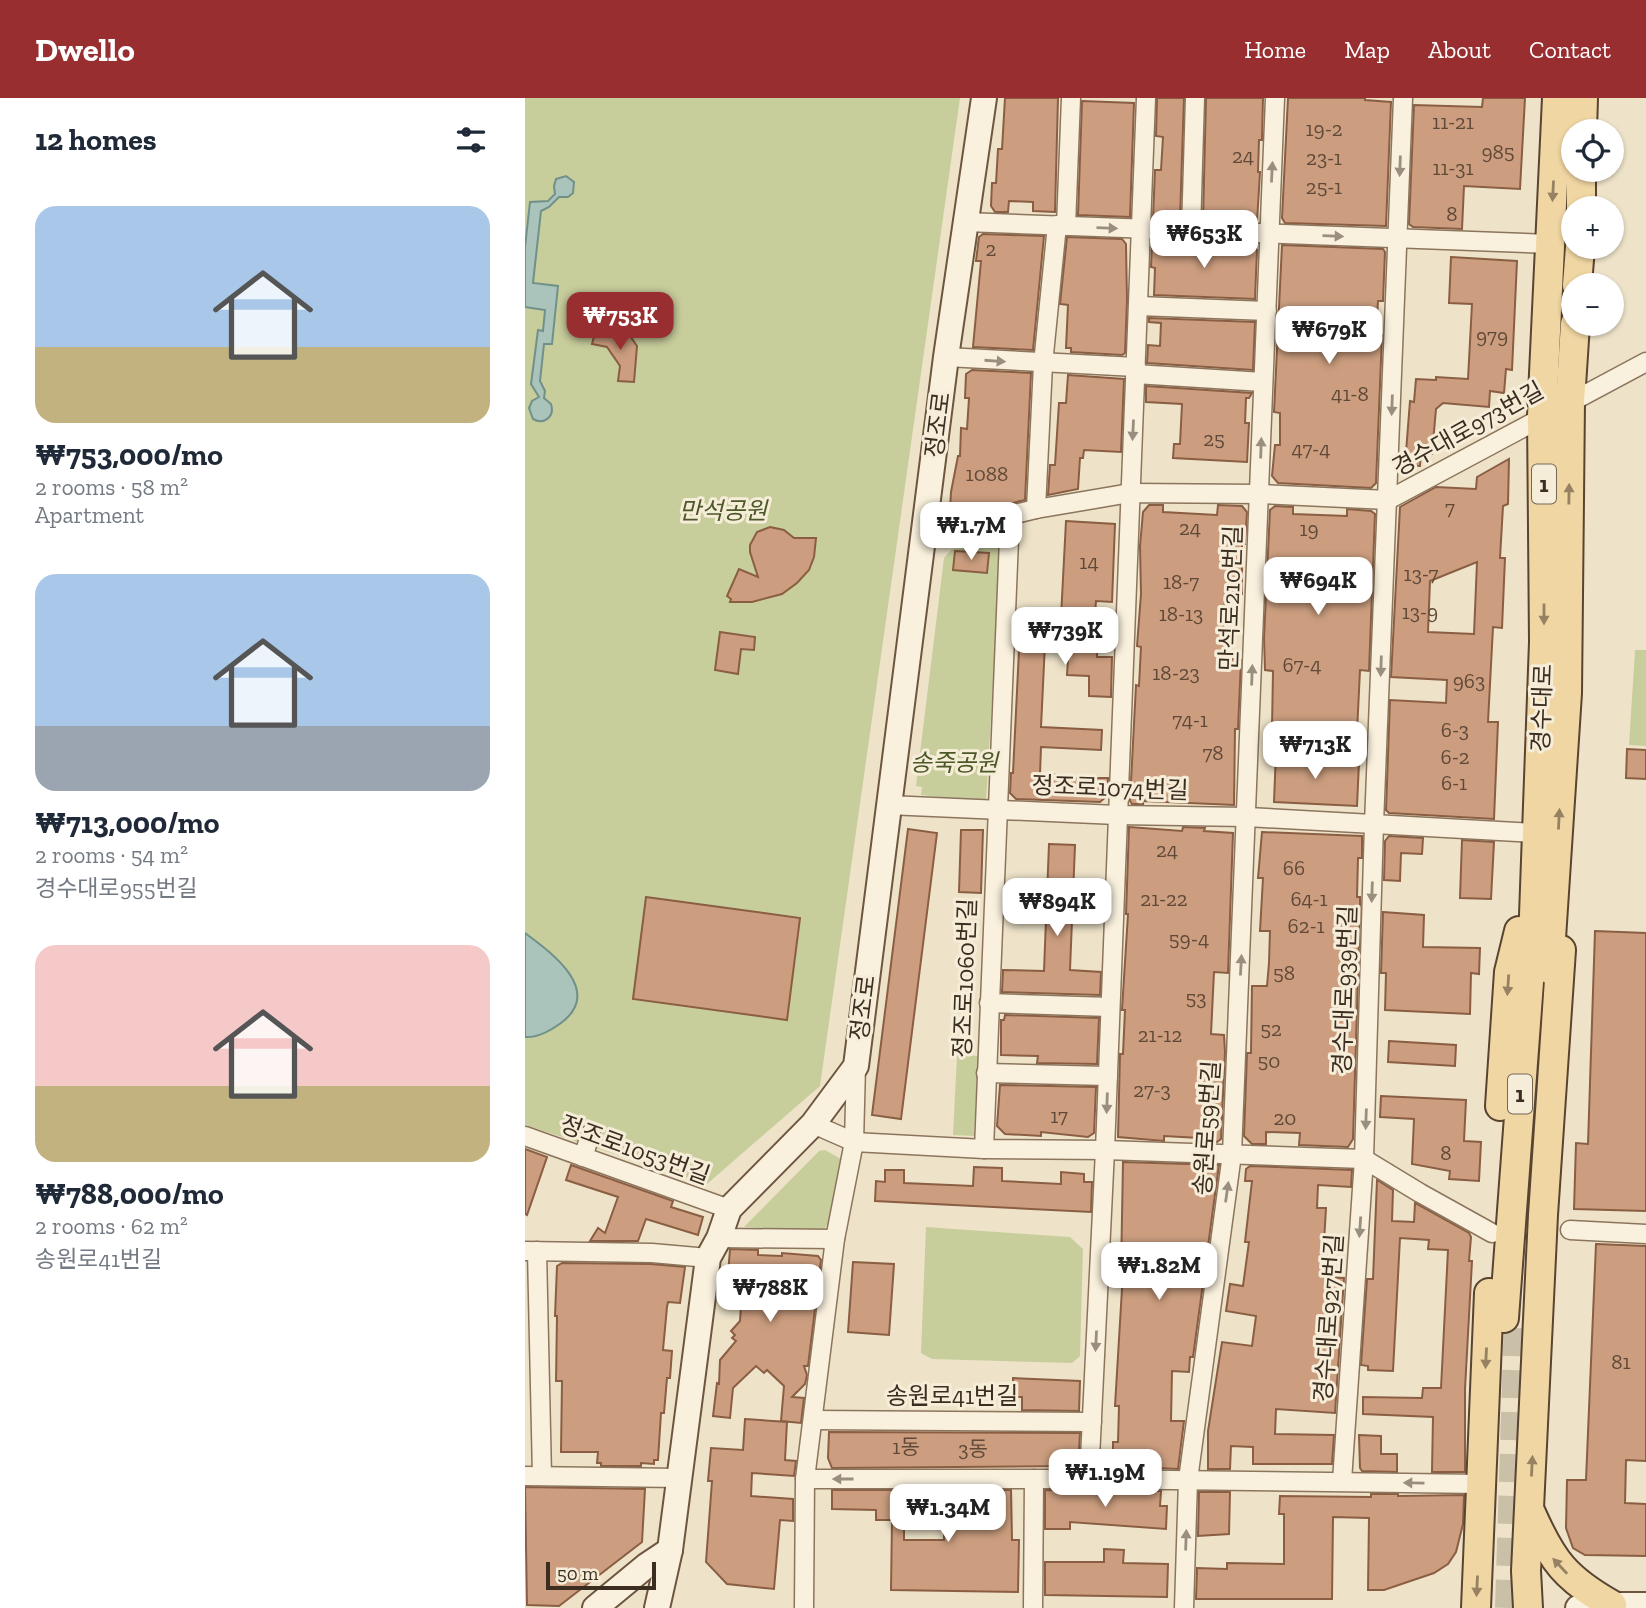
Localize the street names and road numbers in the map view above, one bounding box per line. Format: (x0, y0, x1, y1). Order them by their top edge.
street label: 경수대로973번길 (1387, 375, 1548, 482)
street label: 정조로 (919, 390, 956, 460)
road number: 1 (1532, 464, 1556, 504)
street label: 만석로210번길 (1213, 525, 1248, 671)
street label: 경수대로 (1525, 663, 1558, 753)
street label: 정조로1074번길 (1031, 770, 1189, 805)
street label: 정조로1060번길 (947, 898, 982, 1058)
street label: 경수대로939번길 (1327, 905, 1362, 1075)
street label: 정조로 (844, 973, 881, 1043)
street label: 송원로59번길 (1187, 1059, 1226, 1197)
road number: 1 (1508, 1074, 1532, 1113)
street label: 정조로1053번길 (556, 1109, 714, 1190)
street label: 경수대로927번길 (1308, 1233, 1349, 1403)
street label: 송원로41번길 (886, 1381, 1018, 1410)

